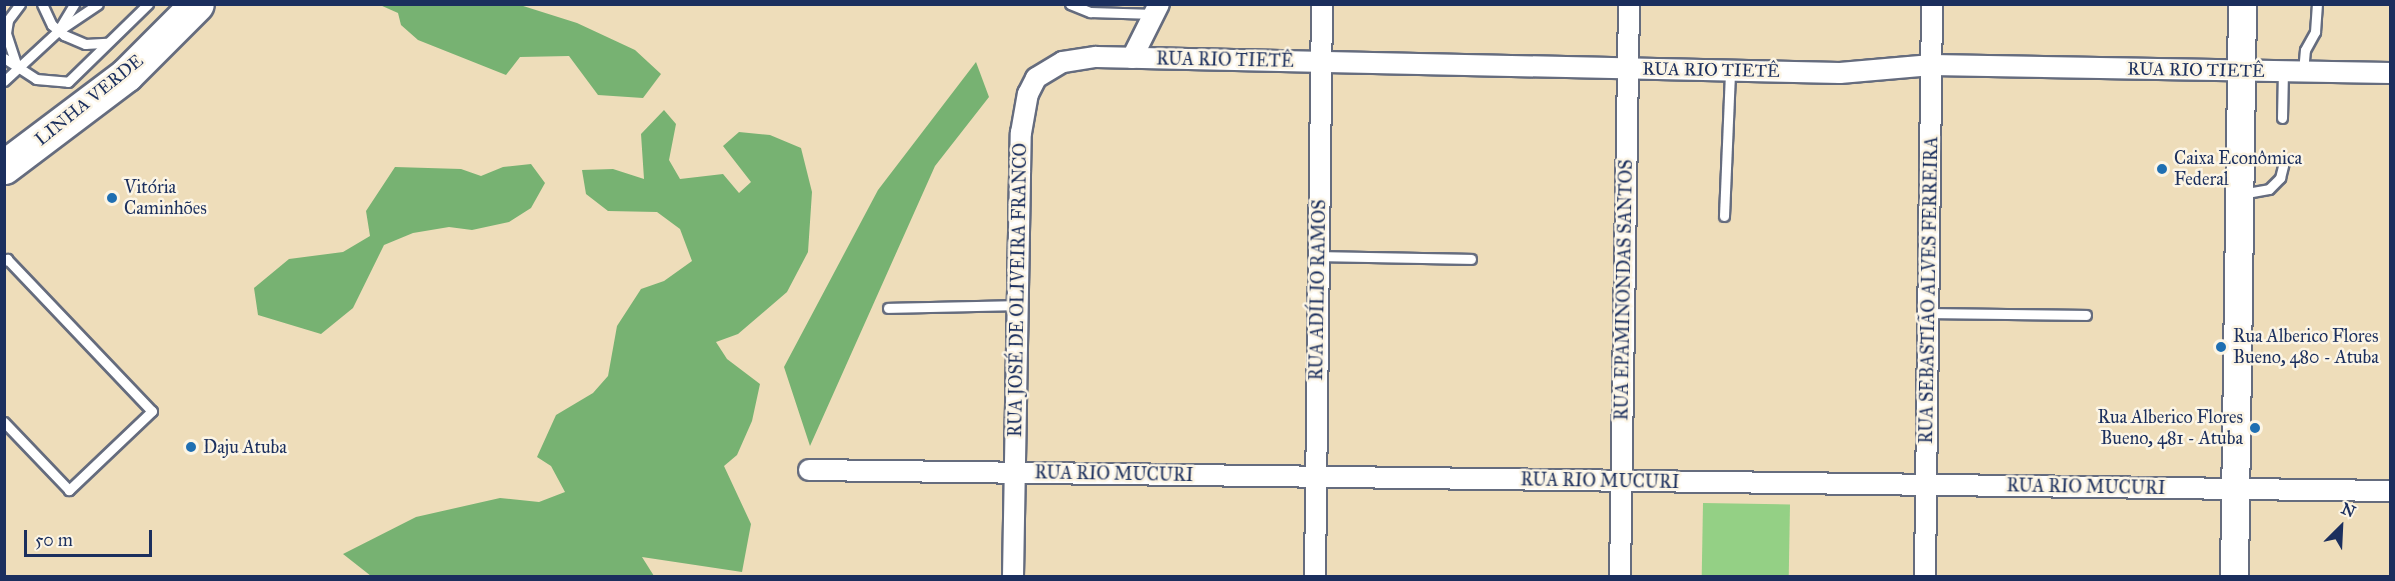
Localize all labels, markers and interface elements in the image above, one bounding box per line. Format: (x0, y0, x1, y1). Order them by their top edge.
street label: RUA RIO TIETÊ (1156, 48, 1294, 72)
street label: LINHA VERDE (31, 50, 147, 150)
street label: RUA RIO TIETÊ (1642, 58, 1780, 82)
street label: RUA RIO TIETÊ (2127, 58, 2265, 82)
street label: RUA SEBASTIÃO ALVES FERREIRA (1916, 136, 1942, 444)
street label: RUA JOSÉ DE OLIVEIRA FRANCO (1005, 143, 1031, 437)
place label: Caixa Econômica Federal (2174, 148, 2302, 190)
street label: RUA EPAMINONDAS SANTOS (1611, 159, 1637, 421)
marker: Caixa Econômica Federal (2155, 162, 2169, 176)
place label: Vitória Caminhões (124, 177, 207, 219)
marker: Vitória Caminhões (105, 191, 119, 205)
street label: RUA ADÍLIO RAMOS (1306, 199, 1330, 381)
place label: Rua Alberico Flores Bueno, 480 - Atuba (2233, 326, 2379, 368)
marker: Rua Alberico Flores Bueno, 480 - Atuba (2214, 340, 2228, 354)
place label: Rua Alberico Flores Bueno, 481 - Atuba (2097, 407, 2243, 450)
marker: Rua Alberico Flores Bueno, 481 - Atuba (2248, 421, 2262, 435)
place label: Daju Atuba (203, 436, 287, 458)
marker: Daju Atuba (184, 440, 198, 454)
street label: RUA RIO MUCURI (1034, 462, 1194, 486)
street label: RUA RIO MUCURI (1520, 469, 1680, 493)
street label: RUA RIO MUCURI (2006, 475, 2166, 499)
north arrow (2311, 497, 2371, 557)
text: N (2338, 499, 2359, 522)
scale bar (27, 518, 154, 556)
text: 50 m (35, 529, 73, 551)

